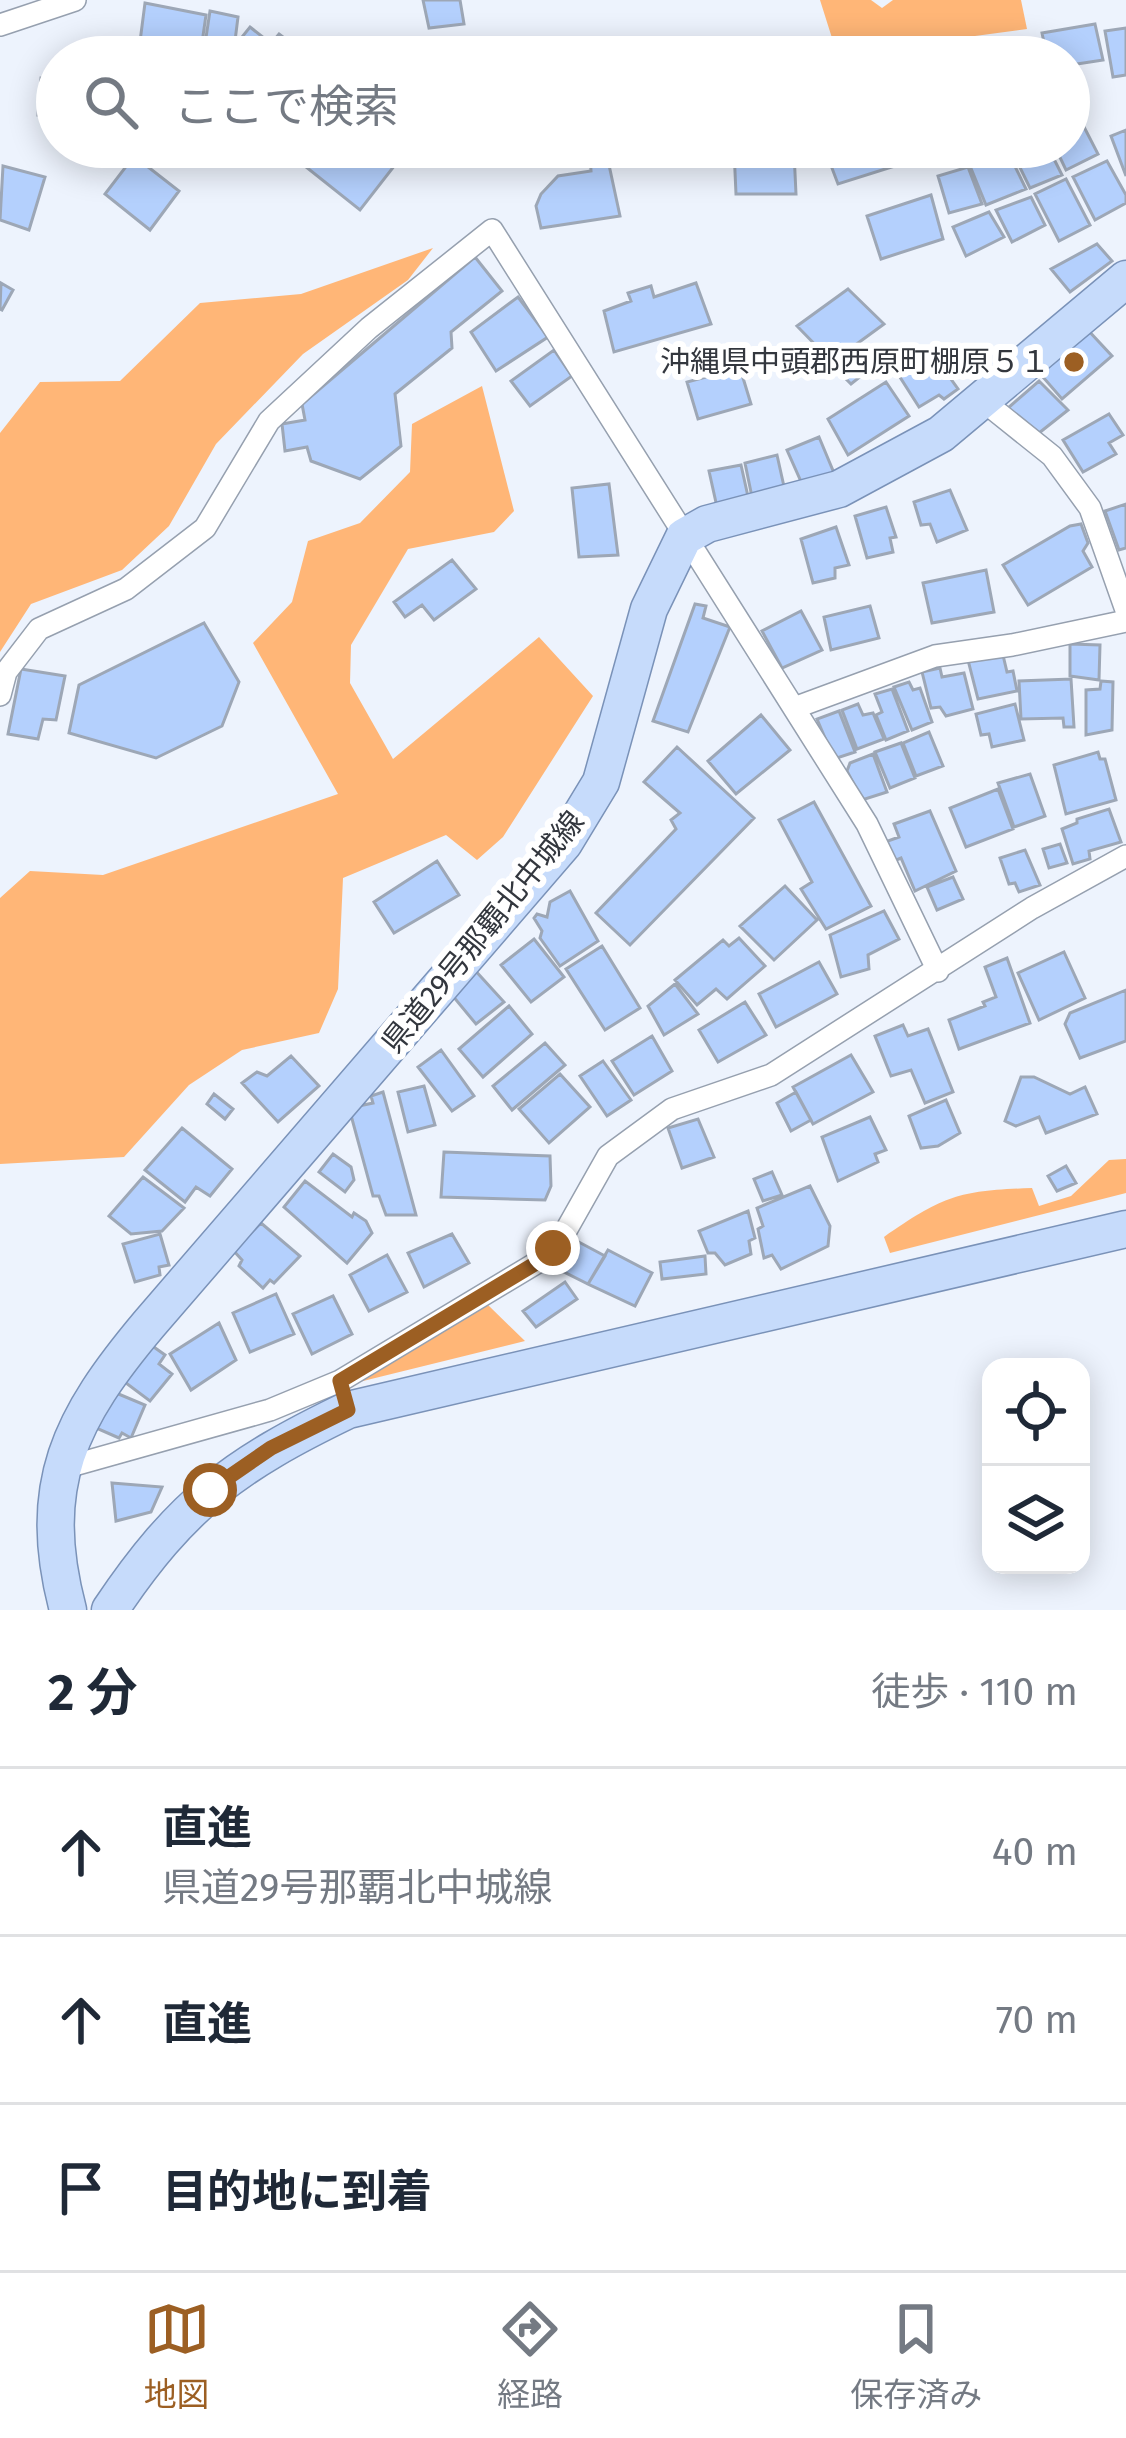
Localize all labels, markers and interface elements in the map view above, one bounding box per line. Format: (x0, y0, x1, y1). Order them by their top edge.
search box (36, 36, 1090, 168)
icon: search (78, 69, 144, 135)
text: ここで検索 (174, 80, 399, 134)
place label: 沖縄県中頭郡西原町棚原５１ (660, 344, 1050, 380)
marker: 沖縄県中頭郡西原町棚原５１ (1061, 349, 1087, 375)
street label: 県道29号那覇北中城線 (375, 804, 591, 1060)
route end (526, 1221, 580, 1275)
map controls (982, 1358, 1090, 1574)
button: locate (982, 1358, 1090, 1466)
route start (183, 1463, 237, 1517)
button: layers (982, 1466, 1090, 1574)
text: 2 分 (48, 1662, 137, 1724)
text: 徒歩 · 110 m (871, 1669, 1078, 1715)
text: 直進 (162, 1801, 252, 1855)
icon: ahead (48, 1819, 114, 1885)
text: 40 m (992, 1829, 1078, 1875)
text: 県道29号那覇北中城線 (162, 1865, 552, 1911)
icon: ahead (48, 1987, 114, 2053)
text: 直進 (162, 1997, 252, 2051)
text: 70 m (996, 1997, 1078, 2043)
icon: arrive (48, 2155, 114, 2221)
text: 目的地に到着 (162, 2165, 432, 2219)
tab: 地図 (144, 2296, 210, 2416)
tab: 経路 (497, 2296, 563, 2416)
tab: 保存済み (850, 2296, 982, 2416)

